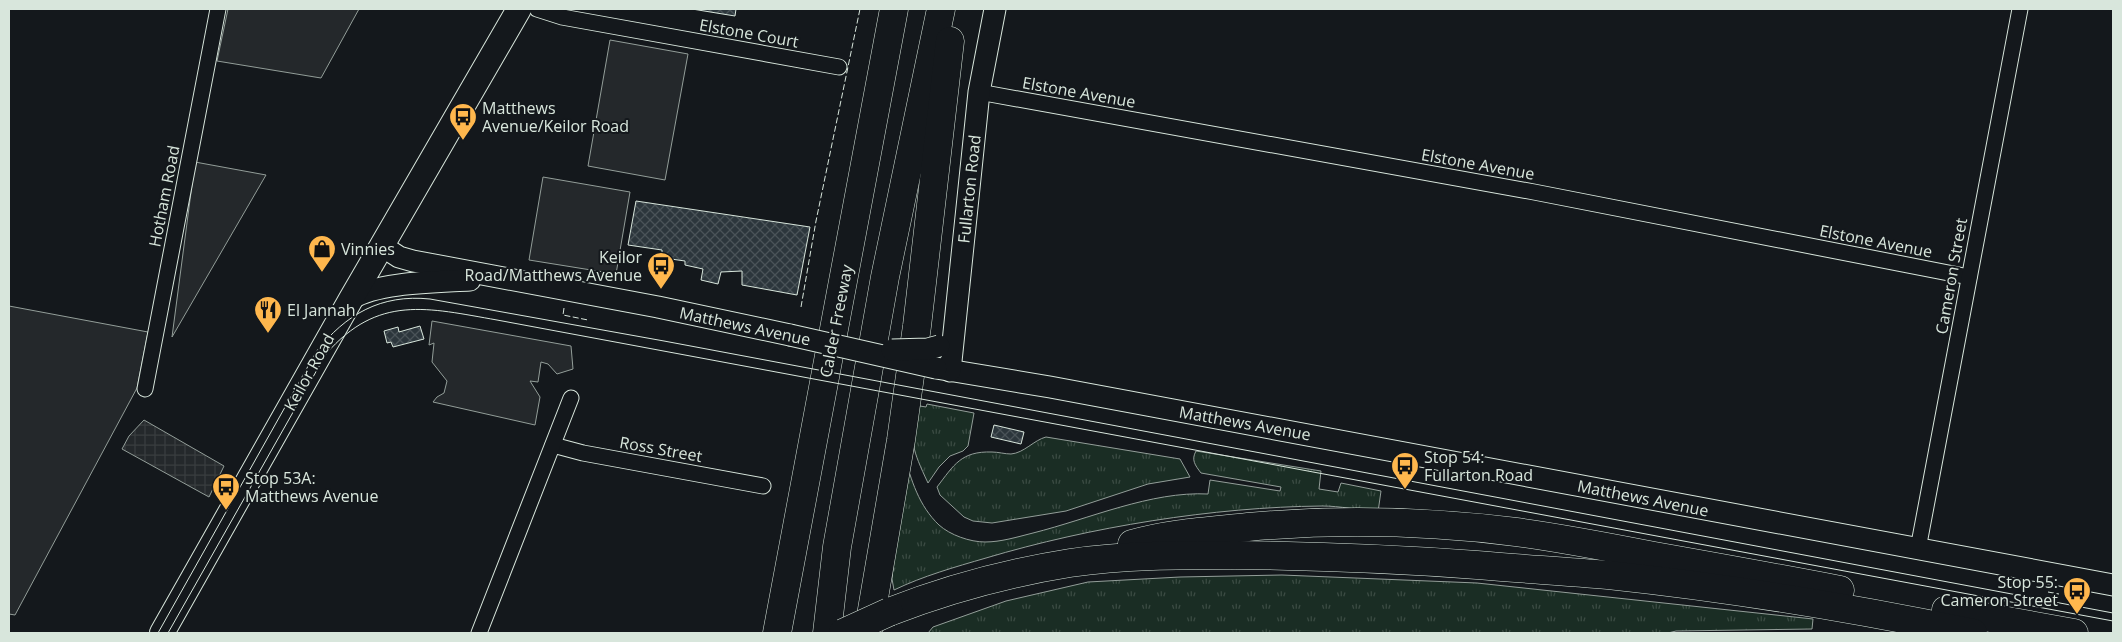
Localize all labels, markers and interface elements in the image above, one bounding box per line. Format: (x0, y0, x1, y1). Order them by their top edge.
street label: Elstone Court (698, 13, 801, 53)
street label: Elstone Avenue (1021, 71, 1137, 113)
place label: Matthews Avenue/Keilor Road (482, 97, 629, 137)
bus stop icon: Matthews Avenue/Keilor Road (448, 102, 478, 141)
street label: Fullarton Road (952, 134, 986, 244)
street label: Hotham Road (143, 143, 185, 249)
street label: Elstone Avenue (1420, 143, 1536, 185)
street label: Cameron Street (1930, 216, 1972, 336)
street label: Elstone Avenue (1818, 219, 1934, 263)
shop icon: Vinnies (307, 234, 337, 273)
place label: Vinnies (341, 238, 395, 260)
place label: Keilor Road/Matthews Avenue (465, 246, 642, 286)
bus stop icon: Keilor Road/Matthews Avenue (646, 251, 676, 290)
street label: Calder Freeway (814, 262, 858, 379)
restaurant icon: El Jannah (253, 295, 283, 334)
place label: El Jannah (287, 299, 356, 321)
street label: Matthews Avenue (677, 301, 813, 351)
street label: Keilor Road (279, 329, 339, 415)
street label: Matthews Avenue (1177, 401, 1313, 445)
street label: Ross Street (618, 431, 704, 467)
place label: Stop 54: Fullarton Road (1424, 446, 1533, 486)
bus stop icon: Stop 54: Fullarton Road (1390, 451, 1420, 490)
place label: Stop 53A: Matthews Avenue (245, 467, 378, 507)
bus stop icon: Stop 53A: Matthews Avenue (211, 472, 241, 511)
street label: Matthews Avenue (1575, 474, 1711, 522)
place label: Stop 55: Cameron Street (1940, 571, 2058, 611)
bus stop icon: Stop 55: Cameron Street (2062, 576, 2092, 615)

